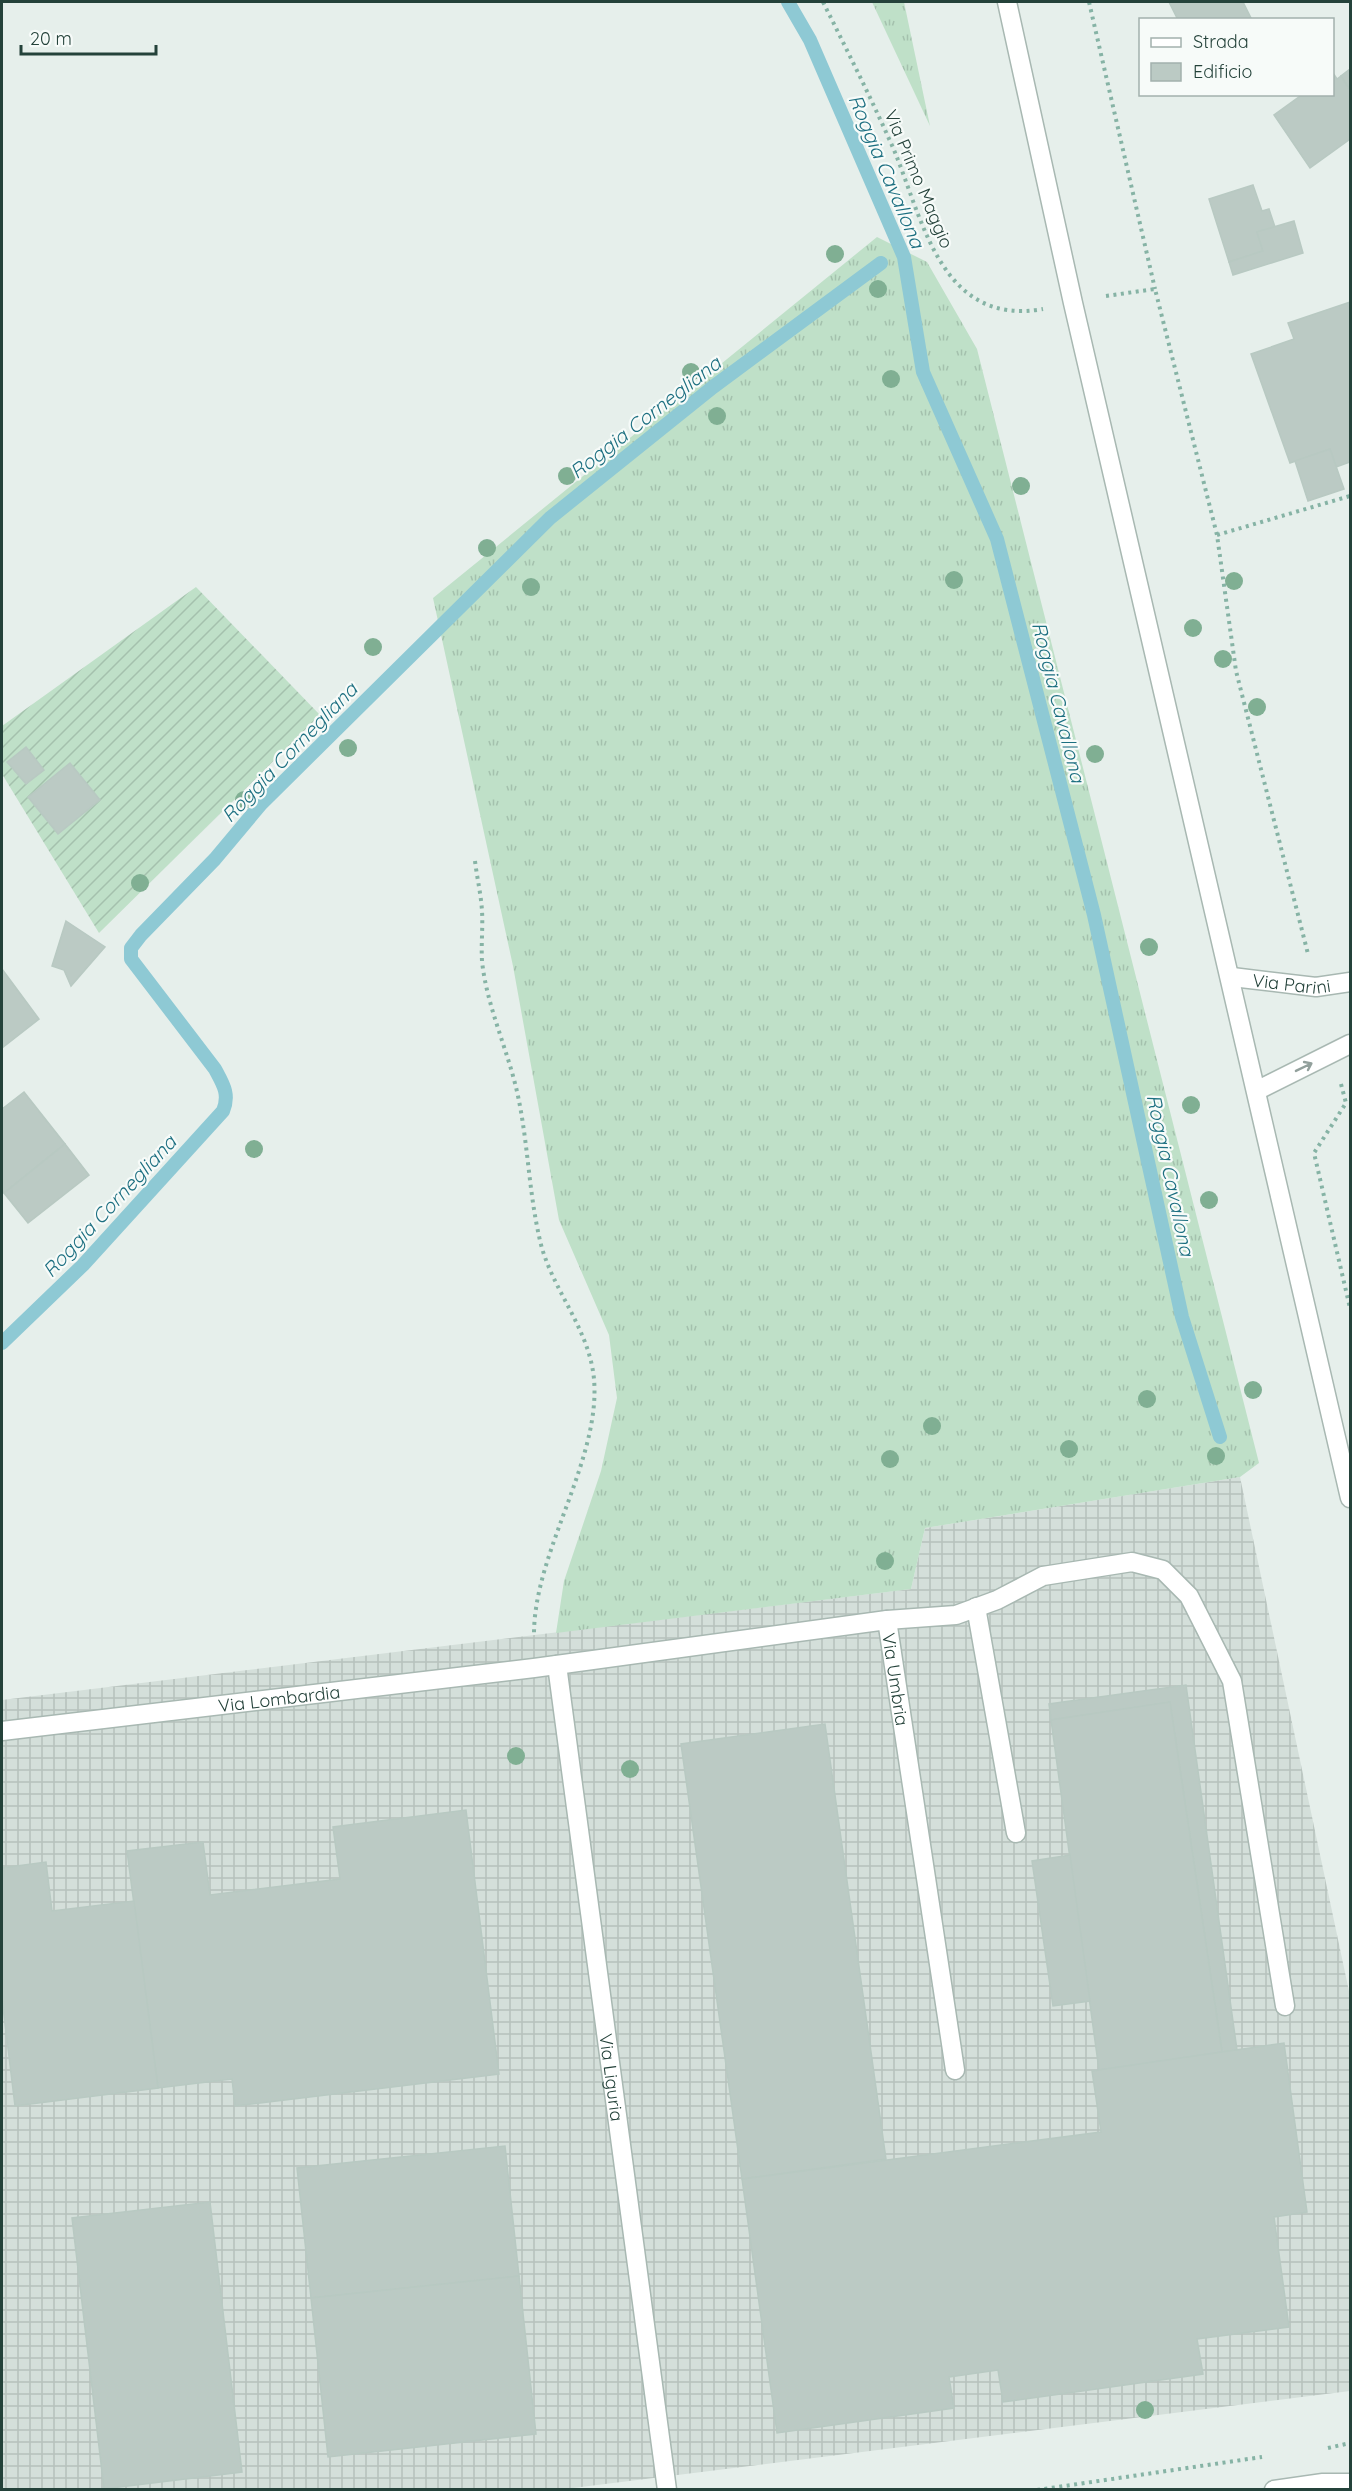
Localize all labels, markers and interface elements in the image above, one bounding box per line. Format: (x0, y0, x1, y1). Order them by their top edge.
scale bar (21, 18, 156, 56)
legend (1139, 18, 1334, 96)
text: 20 m (30, 27, 72, 50)
text: Strada (1193, 30, 1249, 53)
text: Edificio (1193, 60, 1252, 83)
water label: Roggia Cavallona (843, 90, 931, 253)
street label: Via Primo Maggio (879, 106, 959, 252)
water label: Roggia Cornegliana (564, 349, 727, 484)
water label: Roggia Cavallona (1027, 619, 1091, 787)
water label: Roggia Cornegliana (216, 675, 364, 827)
street label: Via Parini (1251, 968, 1332, 998)
one-way arrow (1295, 1061, 1313, 1073)
water label: Roggia Cavallona (1142, 1092, 1201, 1260)
water label: Roggia Cornegliana (37, 1128, 182, 1282)
street label: Via Umbria (878, 1631, 914, 1727)
street label: Via Lombardia (217, 1680, 341, 1717)
street label: Via Liguria (595, 2032, 629, 2123)

